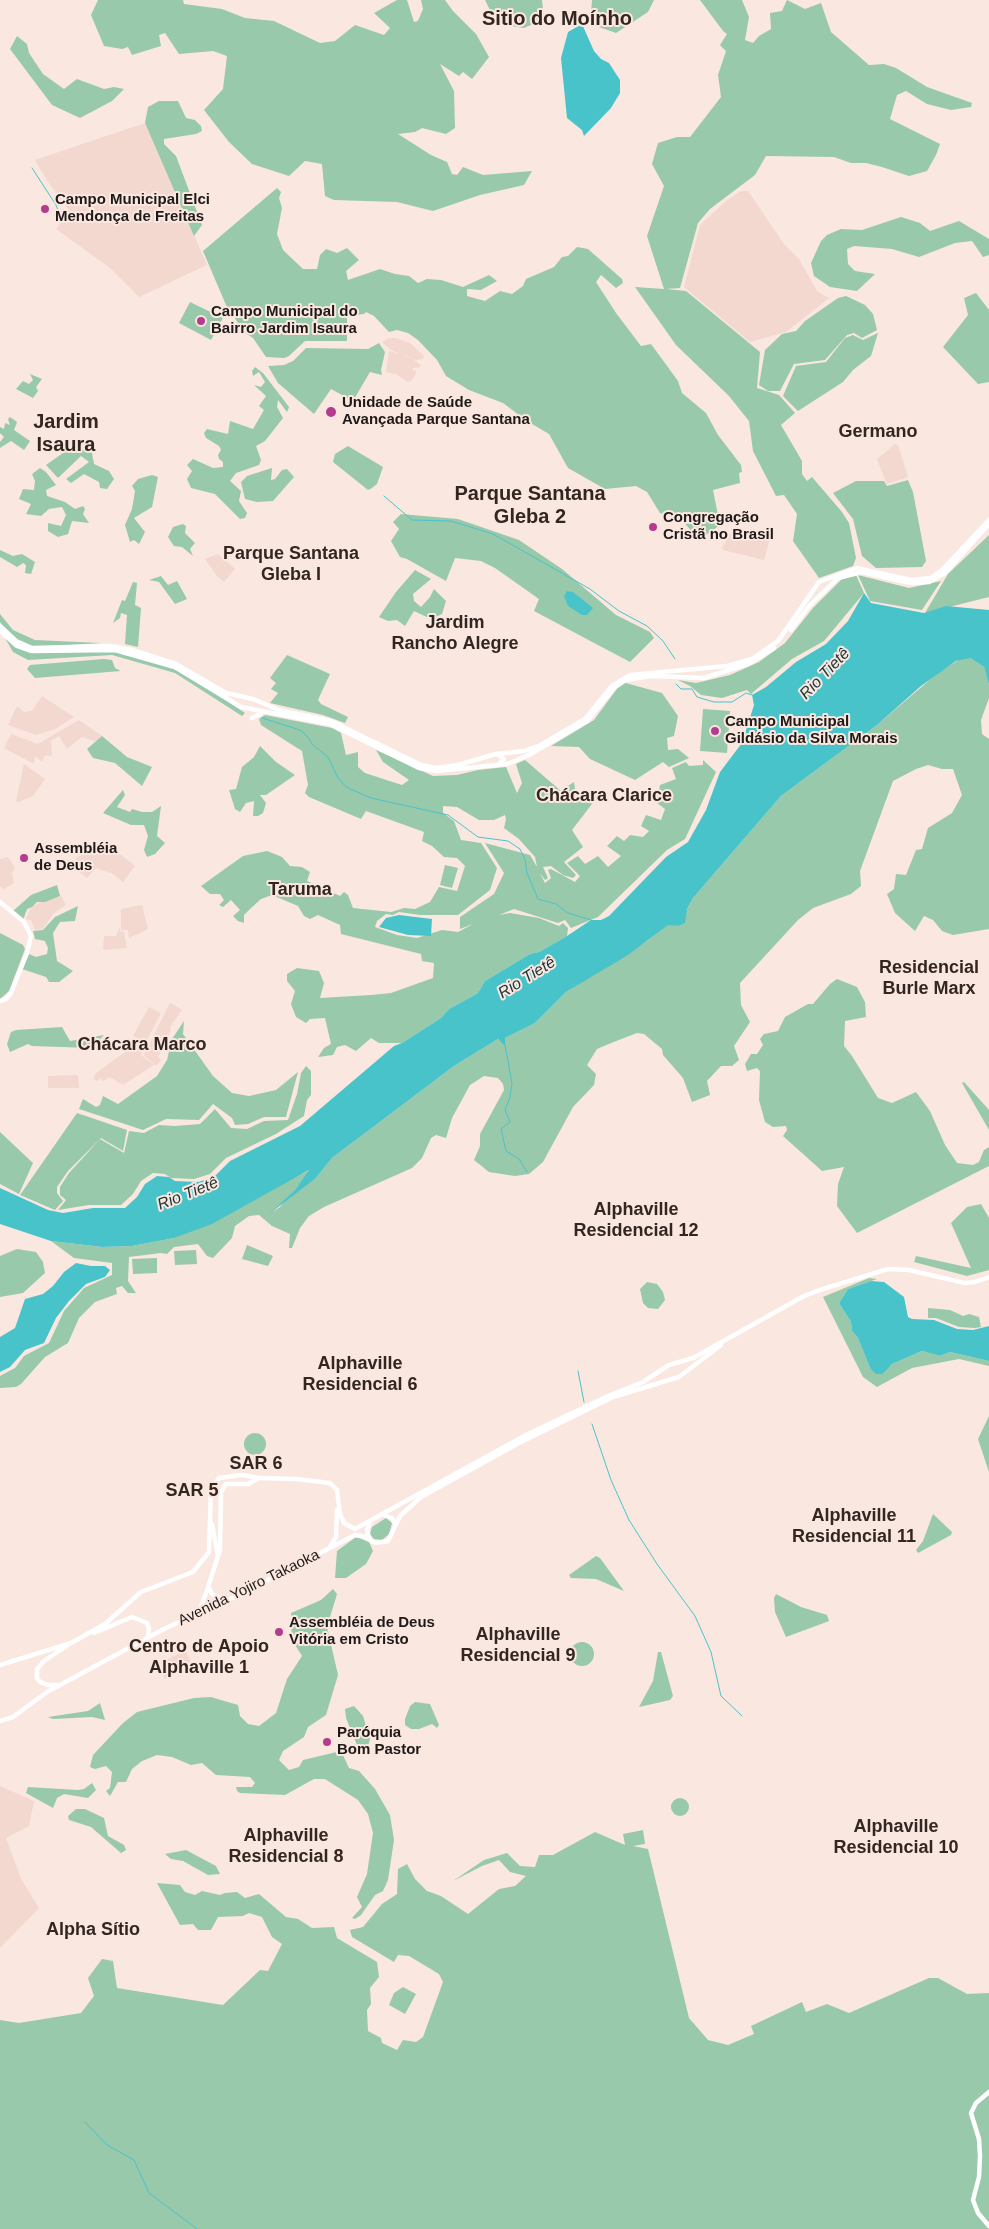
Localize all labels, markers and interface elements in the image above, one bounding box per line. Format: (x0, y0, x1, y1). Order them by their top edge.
district label: Sitio do Moínho (482, 7, 632, 31)
place label: Campo Municipal Elci Mendonça de Freitas (55, 191, 210, 226)
marker: Campo Municipal Elci Mendonça de Freitas (39, 203, 51, 215)
place label: Campo Municipal do Bairro Jardim Isaura (211, 303, 358, 338)
marker: Campo Municipal do Bairro Jardim Isaura (195, 315, 207, 327)
place label: Unidade de Saúde Avançada Parque Santana (342, 394, 530, 429)
marker: Unidade de Saúde Avançada Parque Santana (324, 405, 338, 419)
district label: Jardim Isaura (33, 410, 99, 457)
district label: Germano (838, 421, 918, 443)
district label: Parque Santana Gleba 2 (454, 482, 606, 529)
place label: Congregação Cristã no Brasil (663, 509, 774, 544)
marker: Congregação Cristã no Brasil (647, 521, 659, 533)
district label: Parque Santana Gleba I (223, 543, 359, 586)
district label: Jardim Rancho Alegre (391, 612, 519, 654)
water label: Rio Tietê (796, 644, 854, 704)
place label: Campo Municipal Gildásio da Silva Morais (725, 713, 898, 748)
marker: Campo Municipal Gildásio da Silva Morais (709, 725, 721, 737)
district label: Chácara Clarice (536, 785, 672, 807)
place label: Assembléia de Deus (34, 840, 117, 875)
marker: Assembléia de Deus (18, 852, 30, 864)
district label: Taruma (268, 879, 332, 901)
water label: Rio Tietê (495, 953, 559, 1003)
district label: Residencial Burle Marx (879, 957, 979, 1000)
district label: Chácara Marco (77, 1034, 207, 1056)
water label: Rio Tietê (155, 1173, 221, 1215)
district label: Alphaville Residencial 12 (573, 1199, 699, 1242)
district label: Alphaville Residencial 6 (302, 1353, 418, 1396)
district label: SAR 6 (229, 1453, 283, 1475)
district label: SAR 5 (165, 1480, 219, 1502)
district label: Alphaville Residencial 11 (792, 1505, 916, 1548)
street label: Avenida Yojiro Takaoka (175, 1546, 323, 1630)
place label: Assembléia de Deus Vitória em Cristo (289, 1614, 435, 1649)
district label: Alphaville Residencial 9 (460, 1624, 576, 1666)
marker: Assembléia de Deus Vitória em Cristo (273, 1626, 285, 1638)
district label: Centro de Apoio Alphaville 1 (129, 1636, 269, 1678)
place label: Paróquia Bom Pastor (337, 1724, 421, 1759)
marker: Paróquia Bom Pastor (321, 1736, 333, 1748)
district label: Alphaville Residencial 10 (833, 1816, 959, 1858)
district label: Alphaville Residencial 8 (228, 1825, 344, 1868)
district label: Alpha Sítio (46, 1919, 140, 1941)

